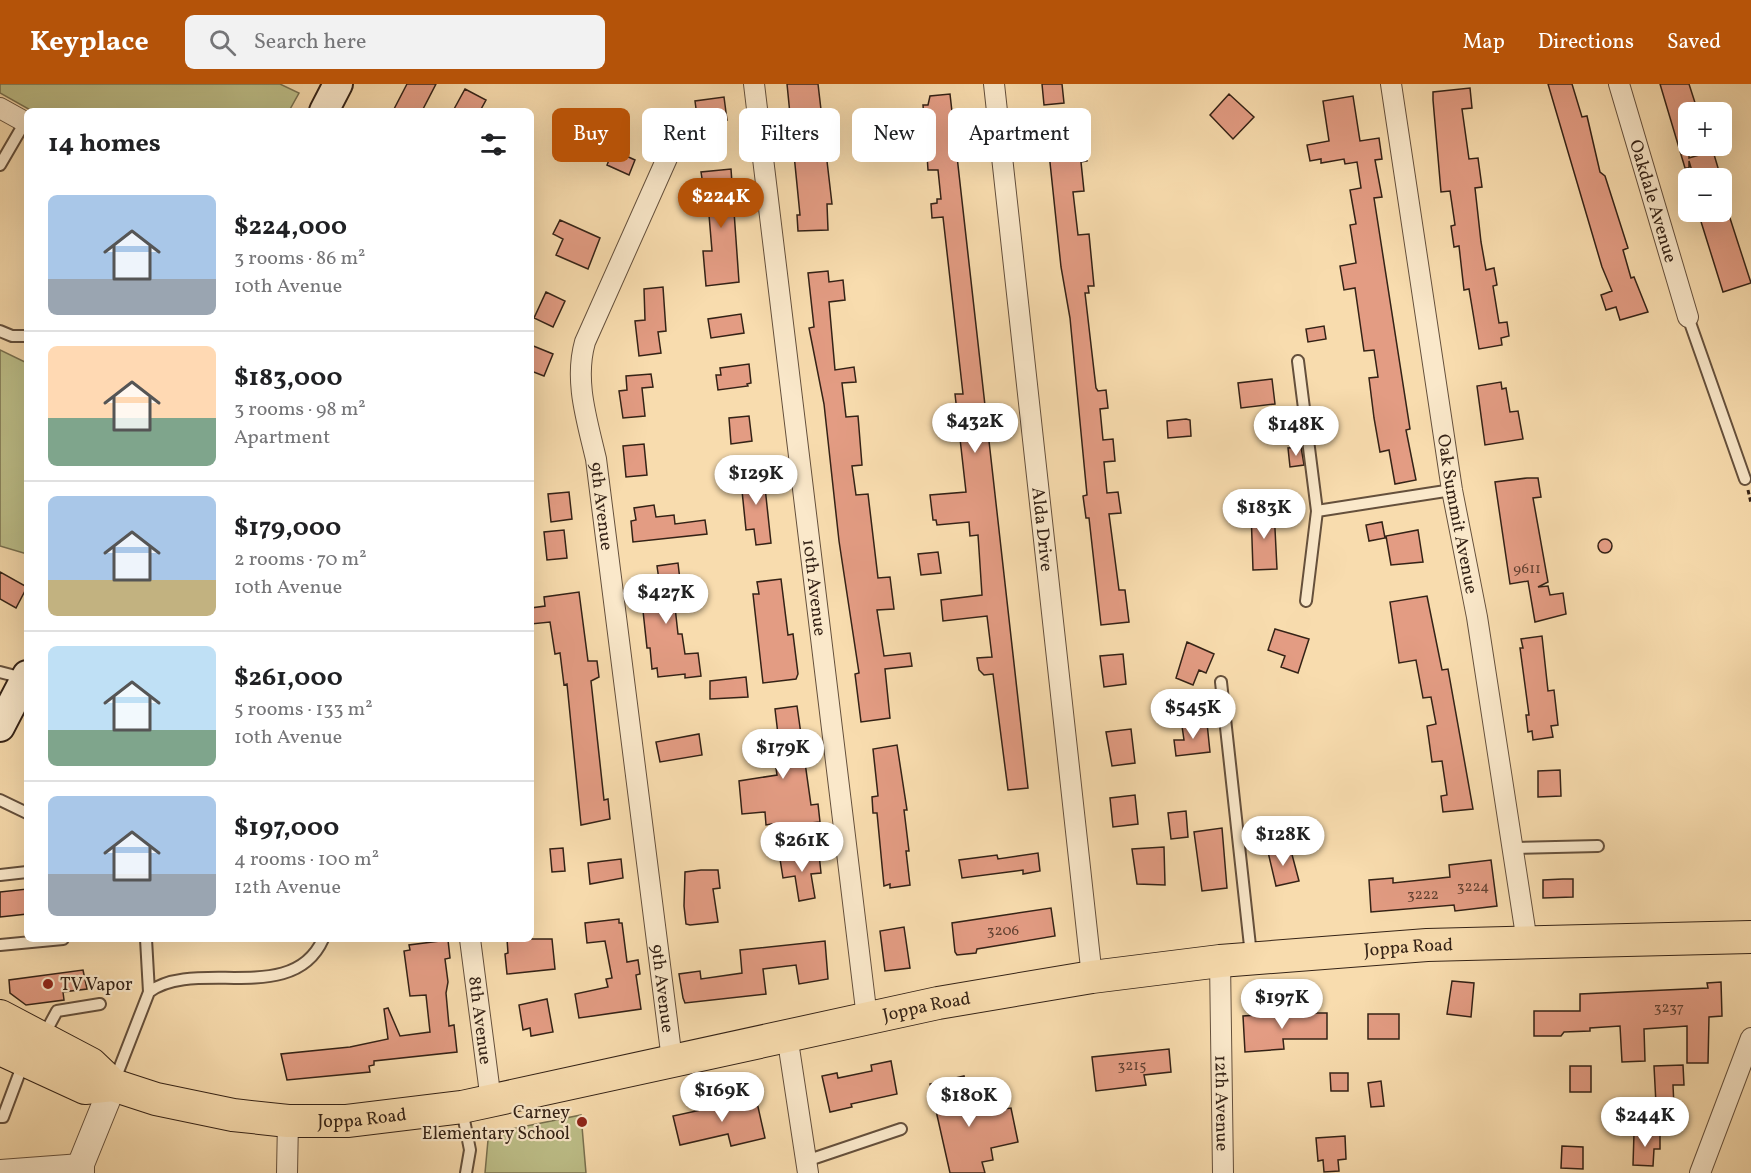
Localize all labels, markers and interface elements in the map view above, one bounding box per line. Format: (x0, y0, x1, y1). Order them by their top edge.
search box (185, 15, 605, 69)
text: Keyplace (30, 23, 149, 62)
icon: search (206, 26, 239, 59)
text: Search here (254, 27, 366, 58)
text: Map (1463, 28, 1505, 57)
text: Directions (1538, 28, 1634, 57)
text: Saved (1667, 28, 1721, 57)
map controls (1678, 102, 1732, 222)
button: + (1678, 102, 1732, 156)
chip: Buy (552, 108, 630, 162)
chip: Rent (642, 108, 727, 162)
chip: Filters (739, 108, 840, 162)
chip: New (852, 108, 936, 162)
chip: Apartment (948, 108, 1091, 162)
text: 14 homes (48, 126, 161, 162)
icon: filters (477, 128, 510, 161)
street label: Oakdale Avenue (1622, 137, 1682, 266)
button: − (1678, 168, 1732, 222)
pin: $224K (679, 178, 763, 229)
text: $224K (692, 183, 750, 211)
text: $224,000 (234, 209, 347, 245)
icon: home (96, 219, 168, 291)
text: 3 rooms · 86 m² (234, 245, 365, 273)
text: 10th Avenue (234, 273, 342, 301)
text: $183,000 (234, 360, 342, 396)
icon: home (96, 370, 168, 442)
text: 3 rooms · 98 m² (234, 396, 366, 424)
pin: $432K (933, 403, 1017, 454)
pin: $148K (1254, 406, 1338, 457)
text: $432K (946, 408, 1004, 436)
text: $148K (1268, 411, 1324, 439)
text: Apartment (234, 424, 330, 452)
street label: Oak Summit Avenue (1430, 433, 1483, 596)
pin: $129K (714, 455, 798, 506)
text: $129K (728, 460, 784, 488)
street label: 9th Avenue (582, 461, 618, 552)
street label: Alda Drive (1024, 486, 1058, 573)
pin: $183K (1222, 489, 1306, 540)
text: $183K (1237, 494, 1291, 522)
text: $179,000 (234, 510, 341, 546)
icon: home (96, 520, 168, 592)
street label: 10th Avenue (795, 538, 832, 637)
text: 2 rooms · 70 m² (234, 546, 367, 574)
house number: 9611 (1513, 559, 1541, 580)
text: 10th Avenue (234, 574, 342, 602)
pin: $427K (624, 574, 708, 625)
text: $427K (637, 579, 695, 607)
text: $261,000 (234, 660, 343, 696)
icon: home (96, 670, 168, 742)
pin: $545K (1151, 689, 1235, 740)
text: $545K (1165, 694, 1221, 722)
text: 5 rooms · 133 m² (234, 696, 373, 724)
text: 10th Avenue (234, 724, 342, 752)
pin: $179K (741, 729, 825, 780)
text: $179K (756, 734, 810, 762)
text: $197,000 (234, 810, 339, 846)
pin: $128K (1241, 816, 1325, 867)
icon: home (96, 820, 168, 892)
text: $128K (1256, 821, 1310, 849)
pin: $261K (760, 822, 844, 873)
text: $261K (774, 827, 830, 855)
text: 4 rooms · 100 m² (234, 846, 379, 874)
text: 12th Avenue (234, 874, 341, 902)
house number: 3224 (1457, 877, 1489, 898)
house number: 3222 (1407, 885, 1439, 906)
house number: 3206 (987, 921, 1019, 942)
street label: Joppa Road (1363, 933, 1453, 964)
street label: 9th Avenue (643, 943, 679, 1034)
place label: TV Vapor (60, 973, 133, 998)
street label: 8th Avenue (461, 975, 497, 1066)
marker: TV Vapor (41, 977, 55, 991)
pin: $197K (1240, 979, 1324, 1030)
text: $197K (1255, 984, 1309, 1012)
street label: Joppa Road (880, 987, 973, 1029)
house number: 3237 (1654, 998, 1684, 1019)
street label: 12th Avenue (1207, 1055, 1234, 1151)
house number: 3215 (1118, 1056, 1146, 1077)
pin: $169K (680, 1072, 764, 1123)
text: $169K (694, 1077, 750, 1105)
pin: $180K (927, 1077, 1011, 1128)
text: $180K (941, 1082, 997, 1110)
pin: $244K (1603, 1097, 1687, 1148)
place label: Carney Elementary School (422, 1101, 570, 1147)
text: $244K (1615, 1102, 1675, 1130)
street label: Joppa Road (317, 1103, 408, 1135)
marker: Carney Elementary School (575, 1115, 589, 1129)

